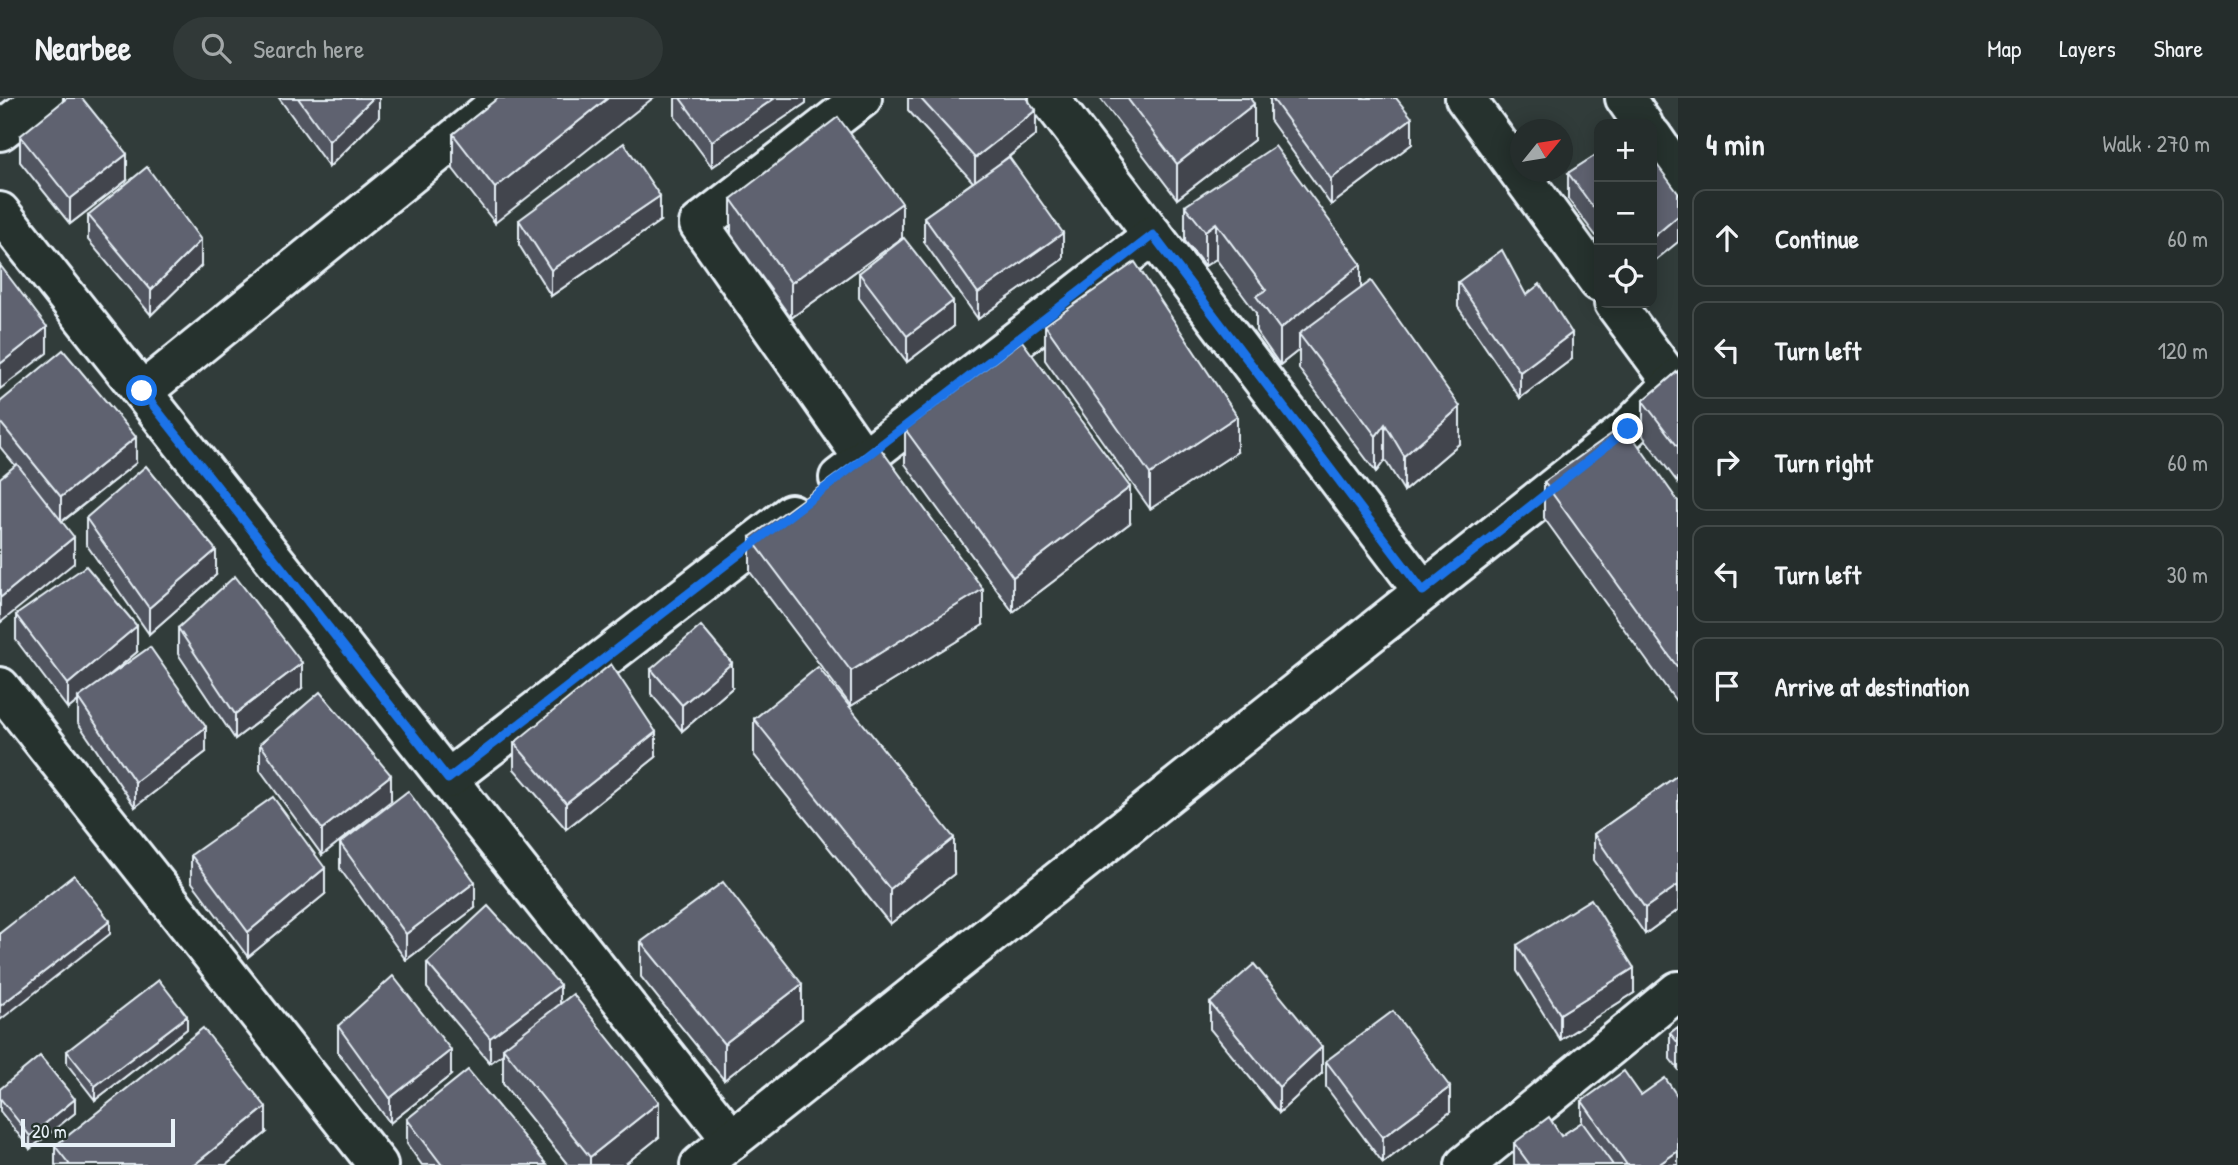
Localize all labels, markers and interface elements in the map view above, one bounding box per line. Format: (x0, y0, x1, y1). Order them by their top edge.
search box (173, 17, 663, 80)
text: Nearbee (35, 26, 131, 70)
icon: search (197, 29, 235, 67)
text: Search here (253, 31, 364, 66)
text: Map (1987, 32, 2021, 64)
text: Layers (2059, 32, 2116, 64)
text: Share (2154, 32, 2203, 64)
north arrow (1510, 119, 1573, 182)
map controls (1594, 119, 1657, 308)
button: + (1594, 119, 1657, 182)
text: 4 min (1706, 124, 1765, 164)
text: Walk · 270 m (2103, 128, 2210, 159)
button: − (1594, 182, 1657, 245)
icon: ahead (1708, 219, 1746, 257)
text: Continue (1775, 221, 1859, 256)
text: 60 m (2168, 223, 2208, 254)
button: locate (1594, 245, 1657, 308)
icon: left (1708, 331, 1746, 369)
text: Turn left (1775, 333, 1861, 368)
text: 120 m (2158, 335, 2208, 366)
route start (126, 375, 157, 406)
route end (1612, 413, 1643, 444)
icon: right (1708, 443, 1746, 481)
text: Turn right (1775, 445, 1873, 480)
text: 60 m (2168, 447, 2208, 478)
icon: left (1708, 555, 1746, 593)
text: Turn left (1775, 557, 1861, 592)
text: 30 m (2166, 559, 2208, 590)
icon: arrive (1708, 667, 1746, 705)
text: Arrive at destination (1775, 669, 1970, 704)
scale bar (21, 1116, 175, 1148)
text: 20 m (32, 1118, 67, 1144)

